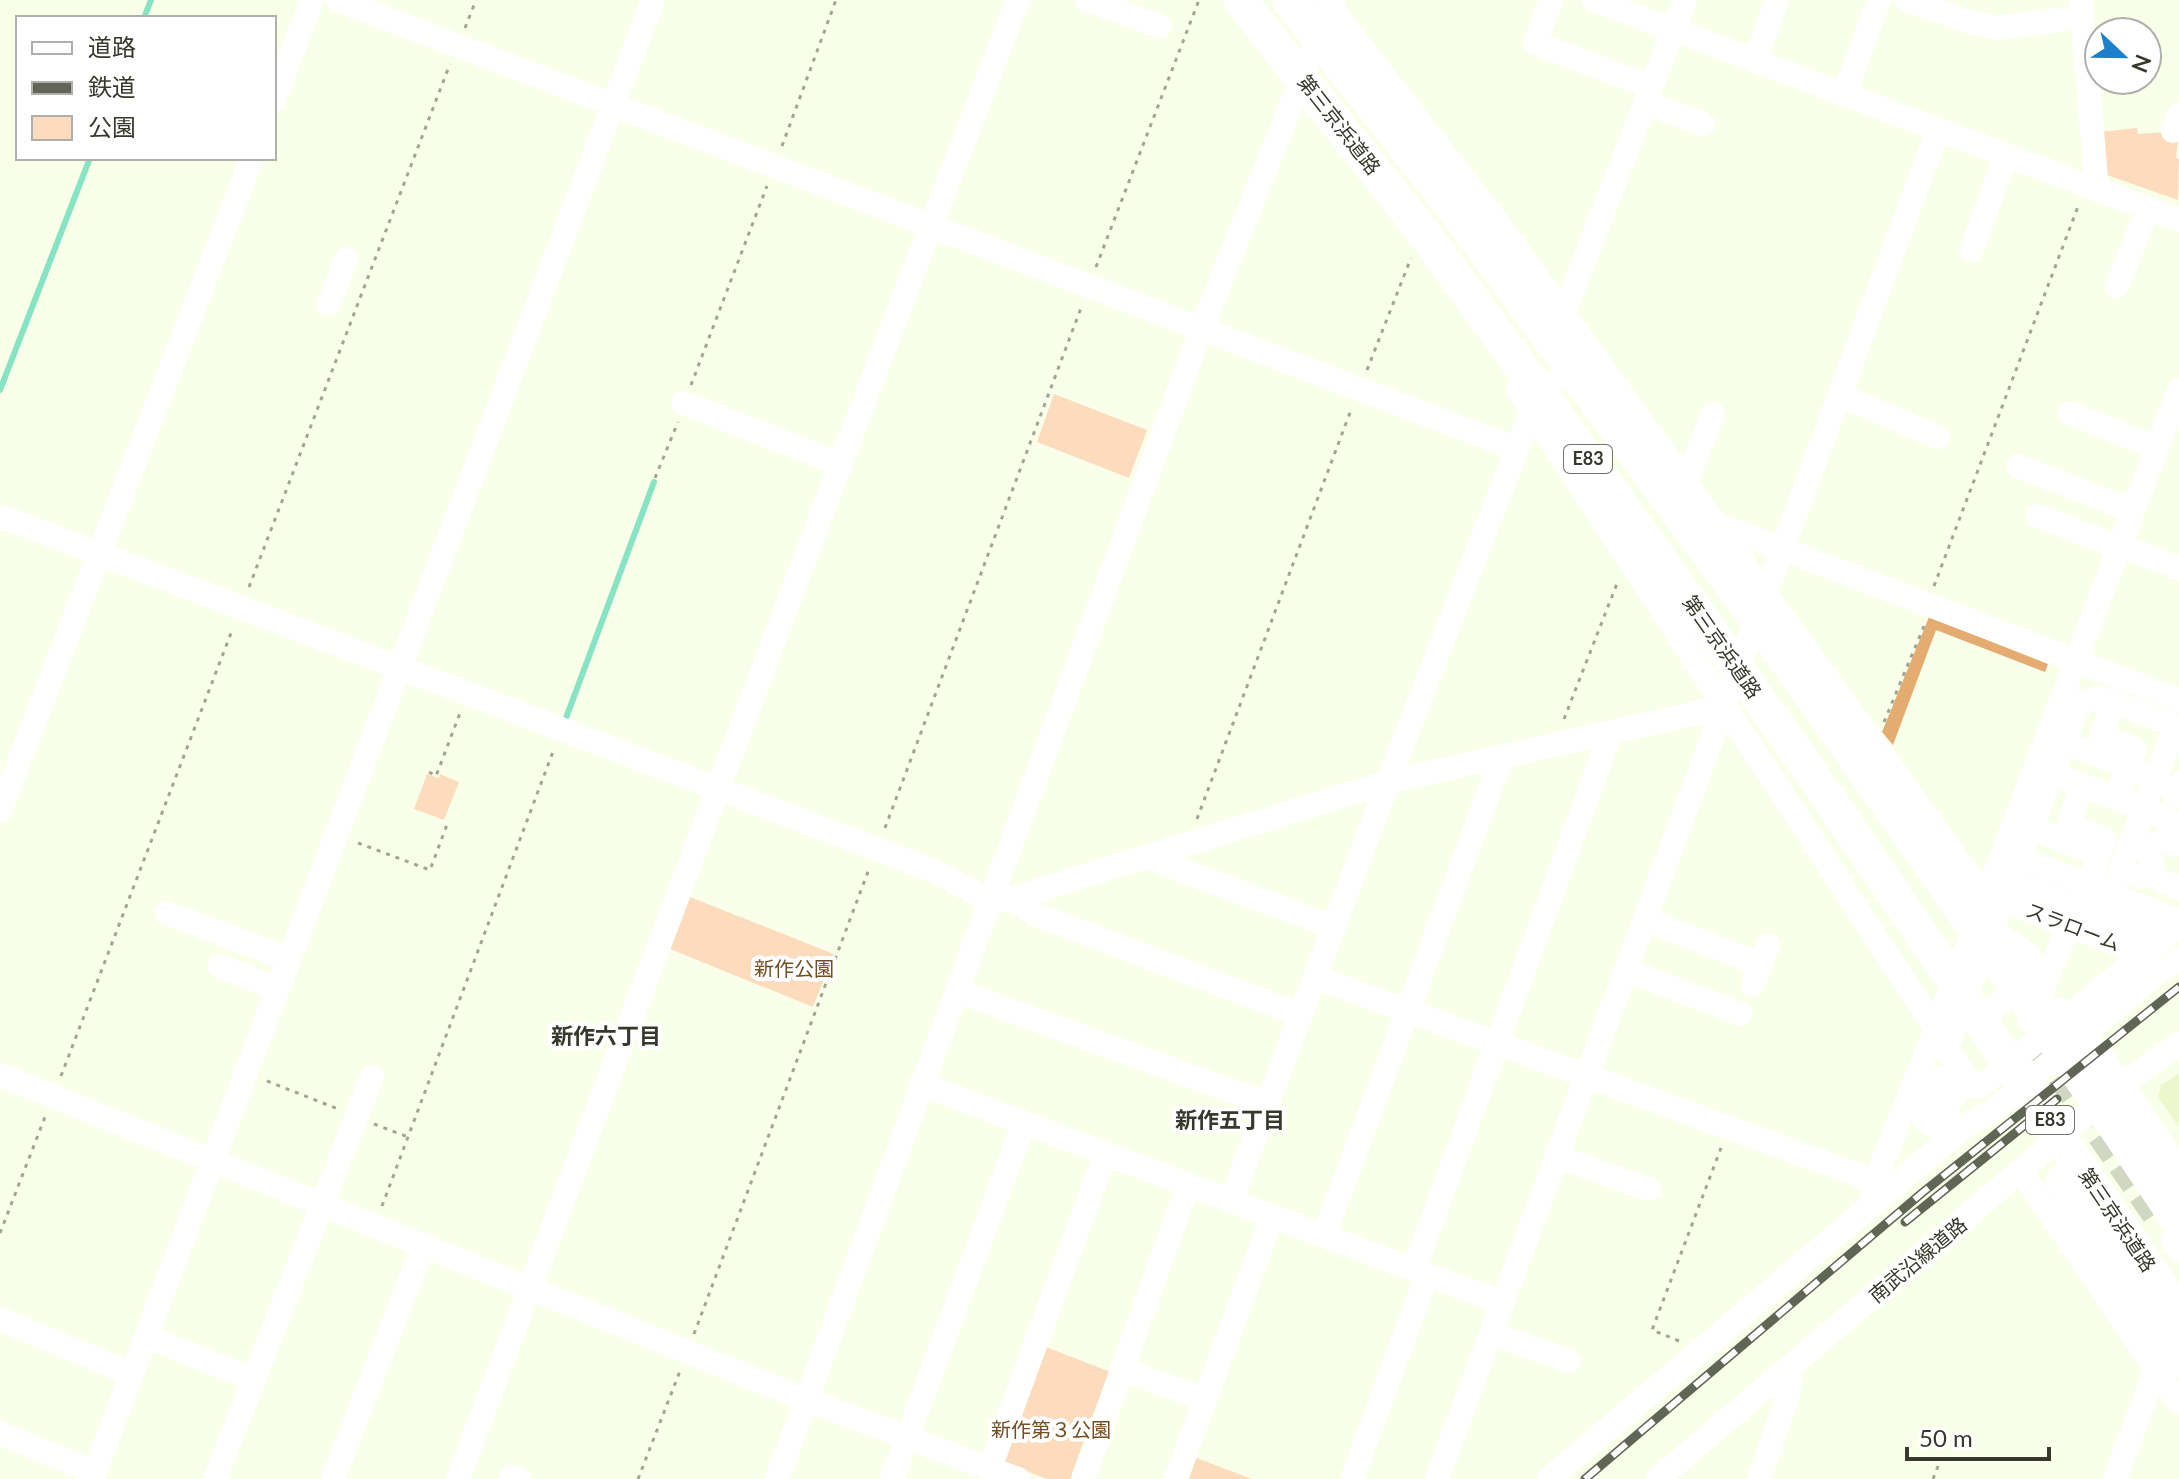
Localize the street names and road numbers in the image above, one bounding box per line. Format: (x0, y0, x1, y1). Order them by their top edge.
street label: 第三京浜道路 (1293, 70, 1386, 179)
road number: E83 (1564, 445, 1612, 473)
street label: 第三京浜道路 (1679, 590, 1767, 702)
street label: スラローム (2023, 897, 2124, 955)
road number: E83 (2026, 1106, 2074, 1134)
street label: 第三京浜道路 (2074, 1163, 2161, 1276)
street label: 南武沿線道路 (1864, 1211, 1971, 1307)

